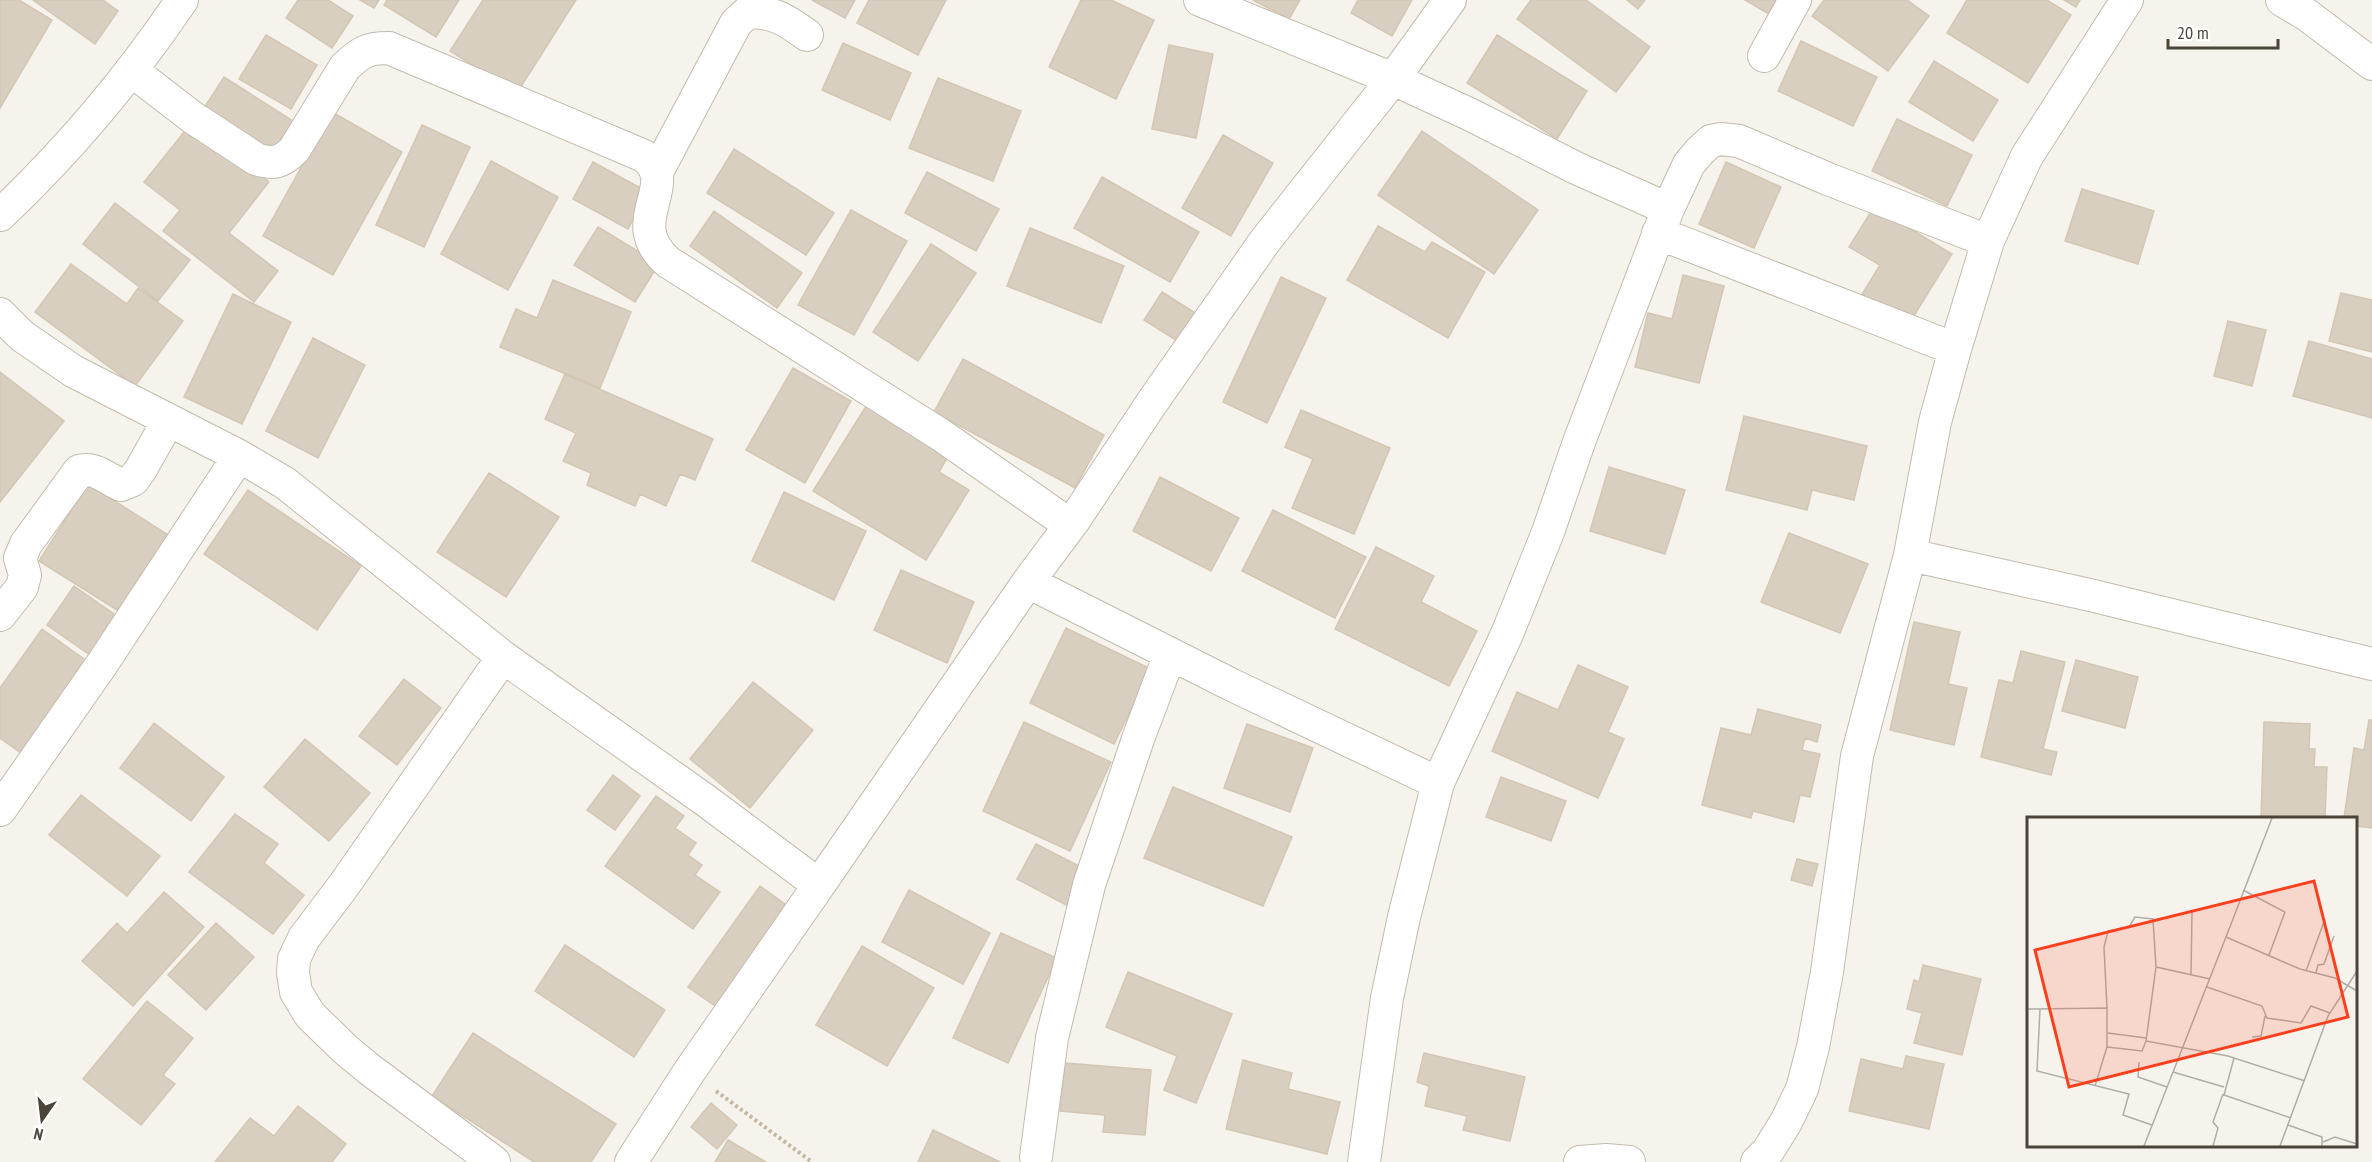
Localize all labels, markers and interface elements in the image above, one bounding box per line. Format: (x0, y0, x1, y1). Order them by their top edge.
scale bar (2168, 12, 2278, 50)
text: 20 m (2177, 21, 2209, 44)
inset map (2027, 817, 2357, 1147)
north arrow (12, 1090, 72, 1150)
text: N (32, 1124, 45, 1145)

